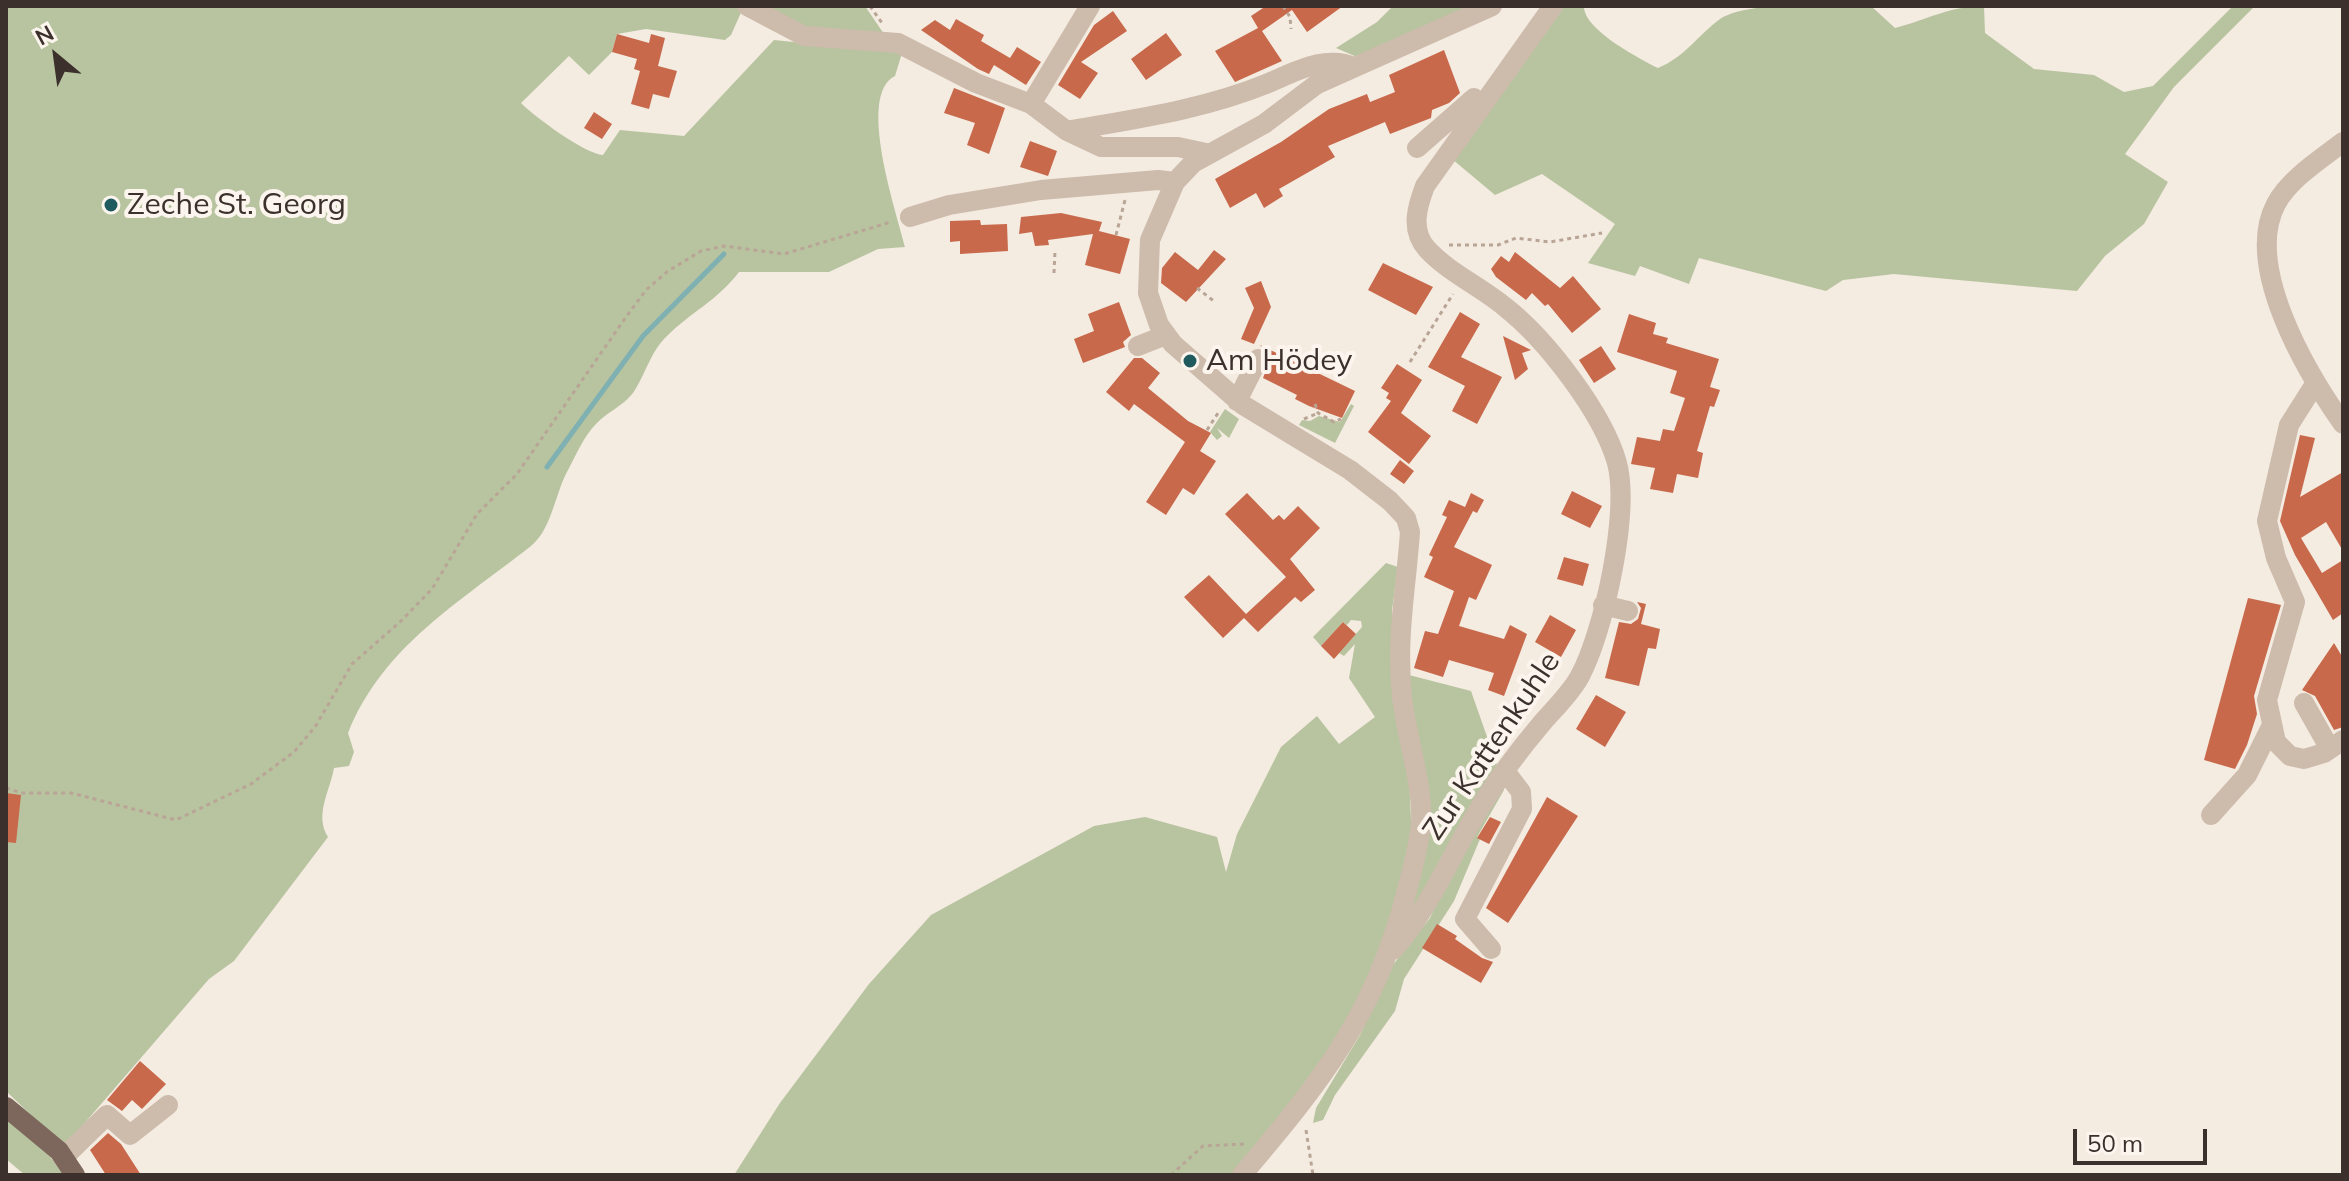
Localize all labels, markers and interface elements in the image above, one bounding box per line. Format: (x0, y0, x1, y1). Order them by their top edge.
north arrow (16, 16, 96, 96)
text: N (30, 19, 58, 51)
place label: Zeche St. Georg (127, 187, 346, 223)
marker: Zeche St. Georg (102, 196, 120, 214)
place label: Am Hödey (1206, 343, 1352, 379)
marker: Am Hödey (1181, 352, 1199, 370)
street label: Zur Kattenkuhle (1416, 645, 1568, 847)
scale bar (2077, 1113, 2211, 1163)
text: 50 m (2087, 1128, 2143, 1158)

